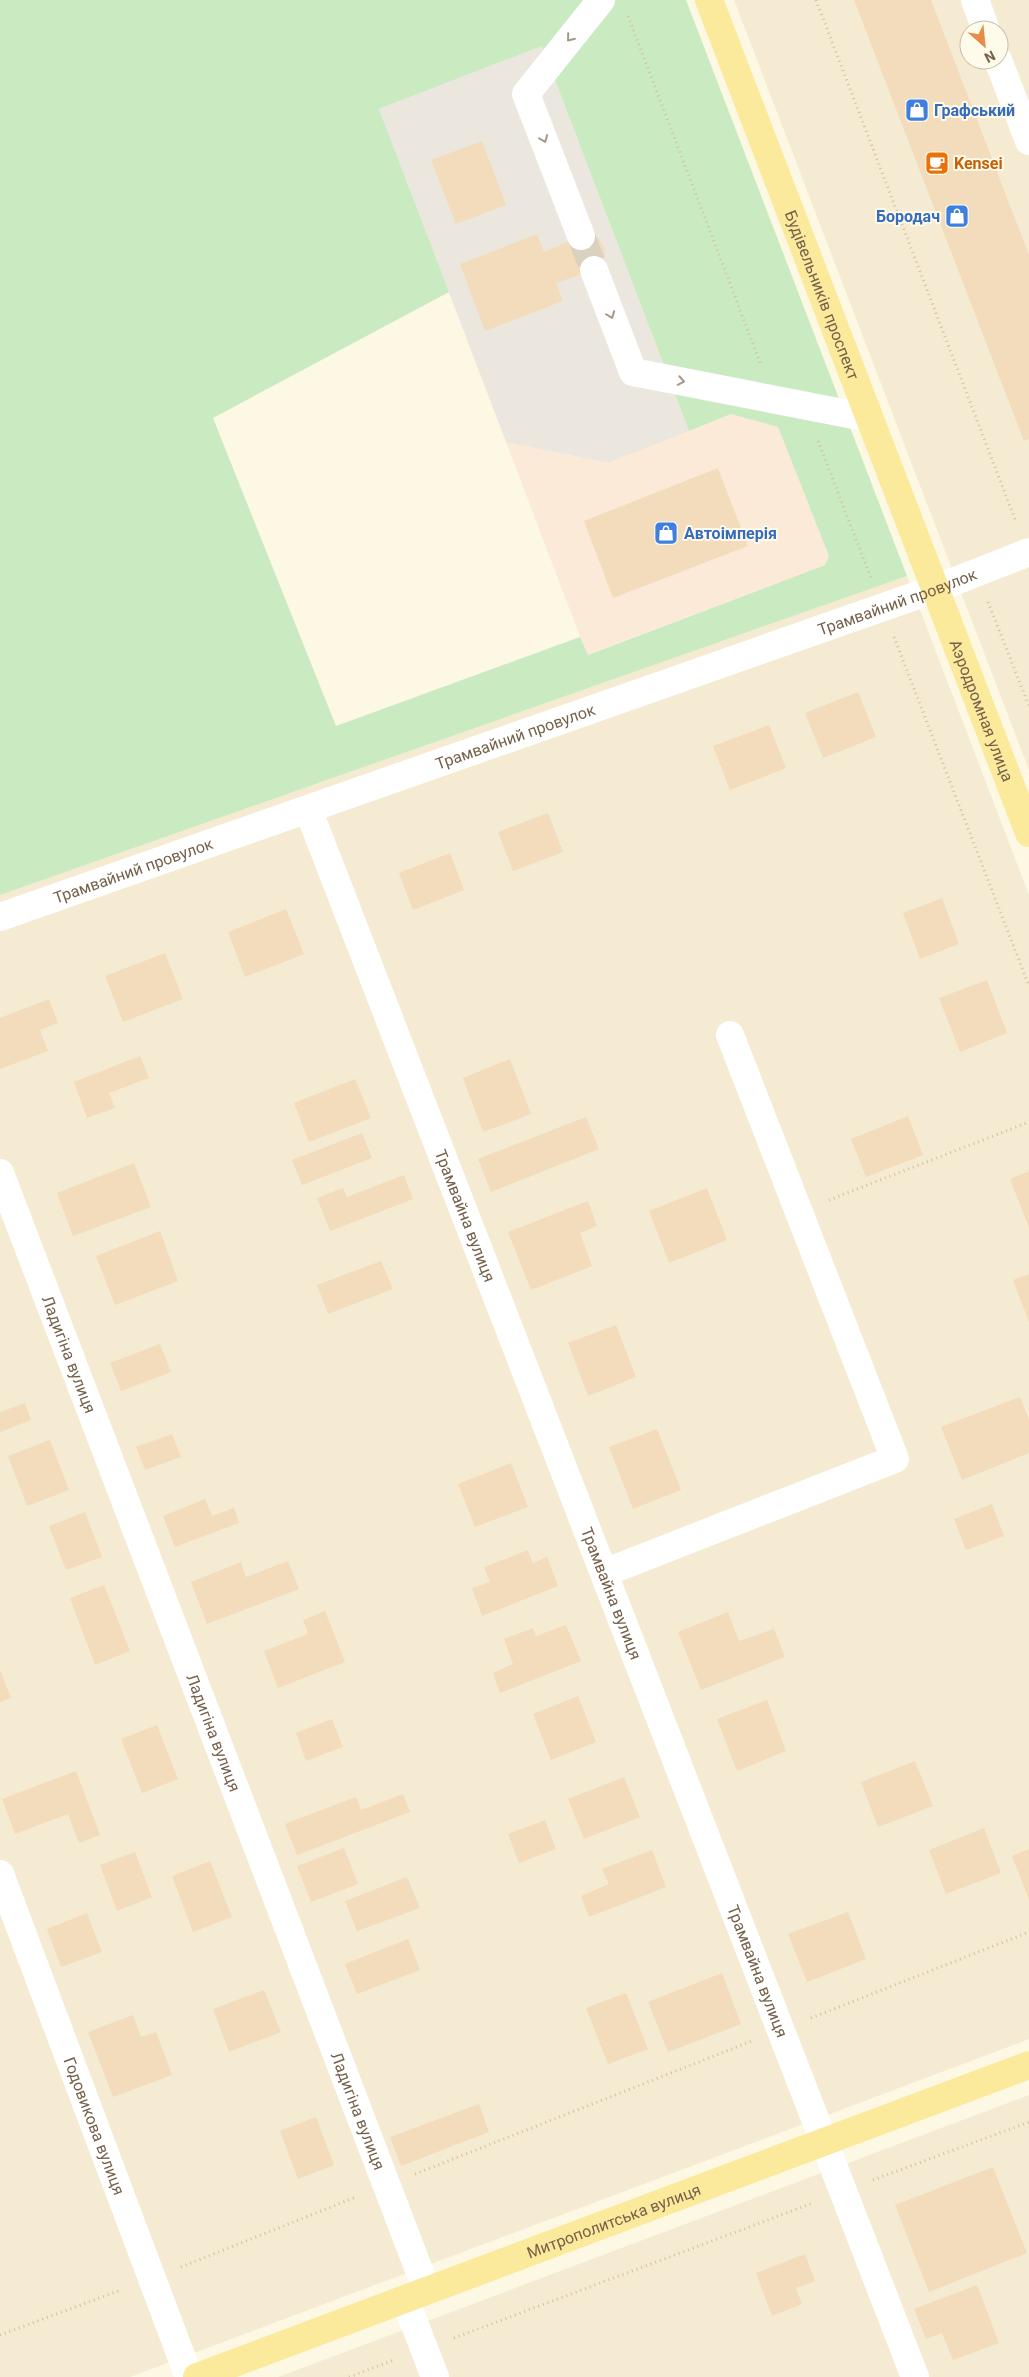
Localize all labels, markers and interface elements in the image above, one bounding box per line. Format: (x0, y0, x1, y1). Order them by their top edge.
north arrow (959, 20, 1009, 70)
one-way arrow (568, 32, 576, 41)
text: N (982, 47, 998, 66)
shop icon: Графський (904, 97, 930, 123)
place label: Графський (934, 101, 1015, 120)
one-way arrow (537, 134, 548, 143)
cafe icon: Kensei (924, 150, 950, 176)
place label: Kensei (954, 154, 1003, 173)
shop icon: Бородач (944, 203, 970, 229)
street label: Будівельників проспект (781, 207, 864, 383)
place label: Бородач (876, 207, 940, 226)
one-way arrow (605, 311, 615, 319)
one-way arrow (676, 375, 685, 385)
shop icon: Автоімперія (653, 520, 679, 546)
place label: Автоімперія (684, 524, 777, 543)
street label: Трамвайний провулок (815, 564, 980, 639)
street label: Аэродромная улица (946, 637, 1018, 784)
street label: Трамвайний провулок (433, 699, 598, 773)
street label: Трамвайний провулок (51, 833, 216, 907)
street label: Трамвайна вулиця (431, 1147, 500, 1285)
street label: Ладигіна вулиця (38, 1293, 100, 1416)
street label: Трамвайна вулиця (577, 1524, 646, 1662)
street label: Ладигіна вулиця (183, 1671, 245, 1794)
street label: Трамвайна вулиця (724, 1902, 792, 2040)
street label: Ладигіна вулиця (327, 2049, 389, 2173)
street label: Годовикова вулиця (60, 2054, 129, 2197)
street label: Митрополитська вулиця (524, 2179, 703, 2262)

